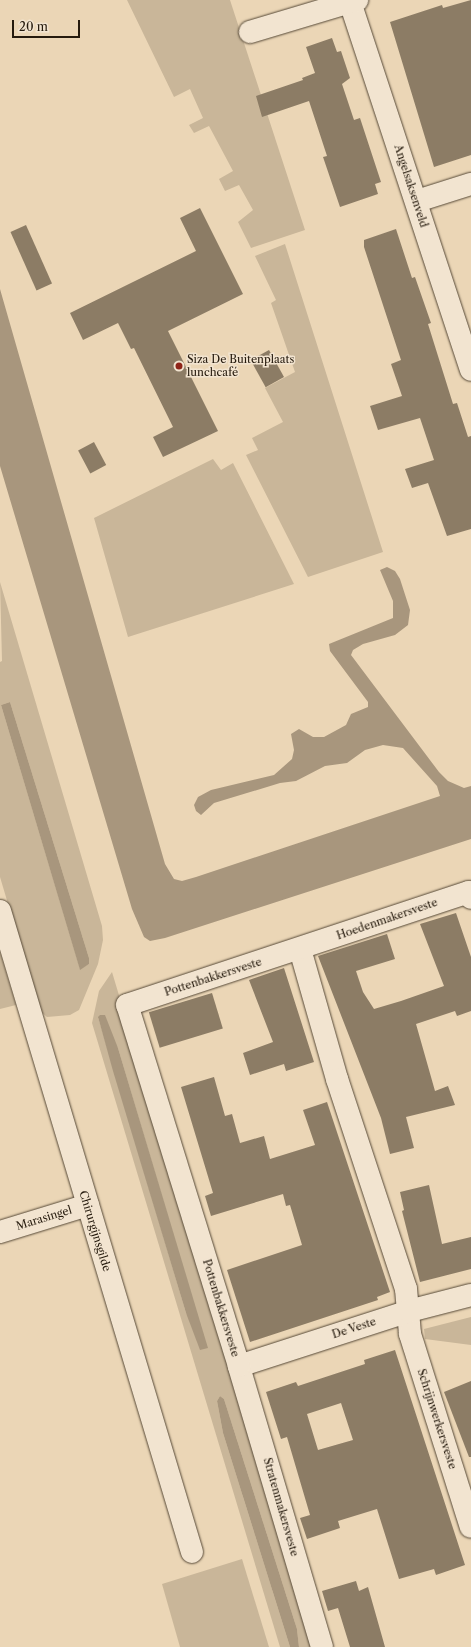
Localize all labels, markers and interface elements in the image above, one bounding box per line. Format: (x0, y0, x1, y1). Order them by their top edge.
scale bar (14, 12, 82, 38)
text: 20 m (19, 19, 48, 34)
street label: Angelsaksenveld (391, 143, 431, 229)
place label: Siza De Buitenplaats lunchcafé (187, 353, 294, 379)
marker: Siza De Buitenplaats lunchcafé (174, 361, 184, 371)
street label: Hoedenmakersveste (335, 896, 439, 942)
street label: Pottenbakkersveste (163, 955, 263, 999)
street label: Chirurgijnsgilde (76, 1189, 114, 1273)
street label: Marasingel (15, 1203, 73, 1233)
street label: Pottenbakkersveste (200, 1258, 242, 1358)
street label: De Veste (330, 1315, 378, 1341)
street label: Schrijnwerkersveste (415, 1367, 459, 1471)
street label: Stratenmakersveste (261, 1456, 301, 1558)

